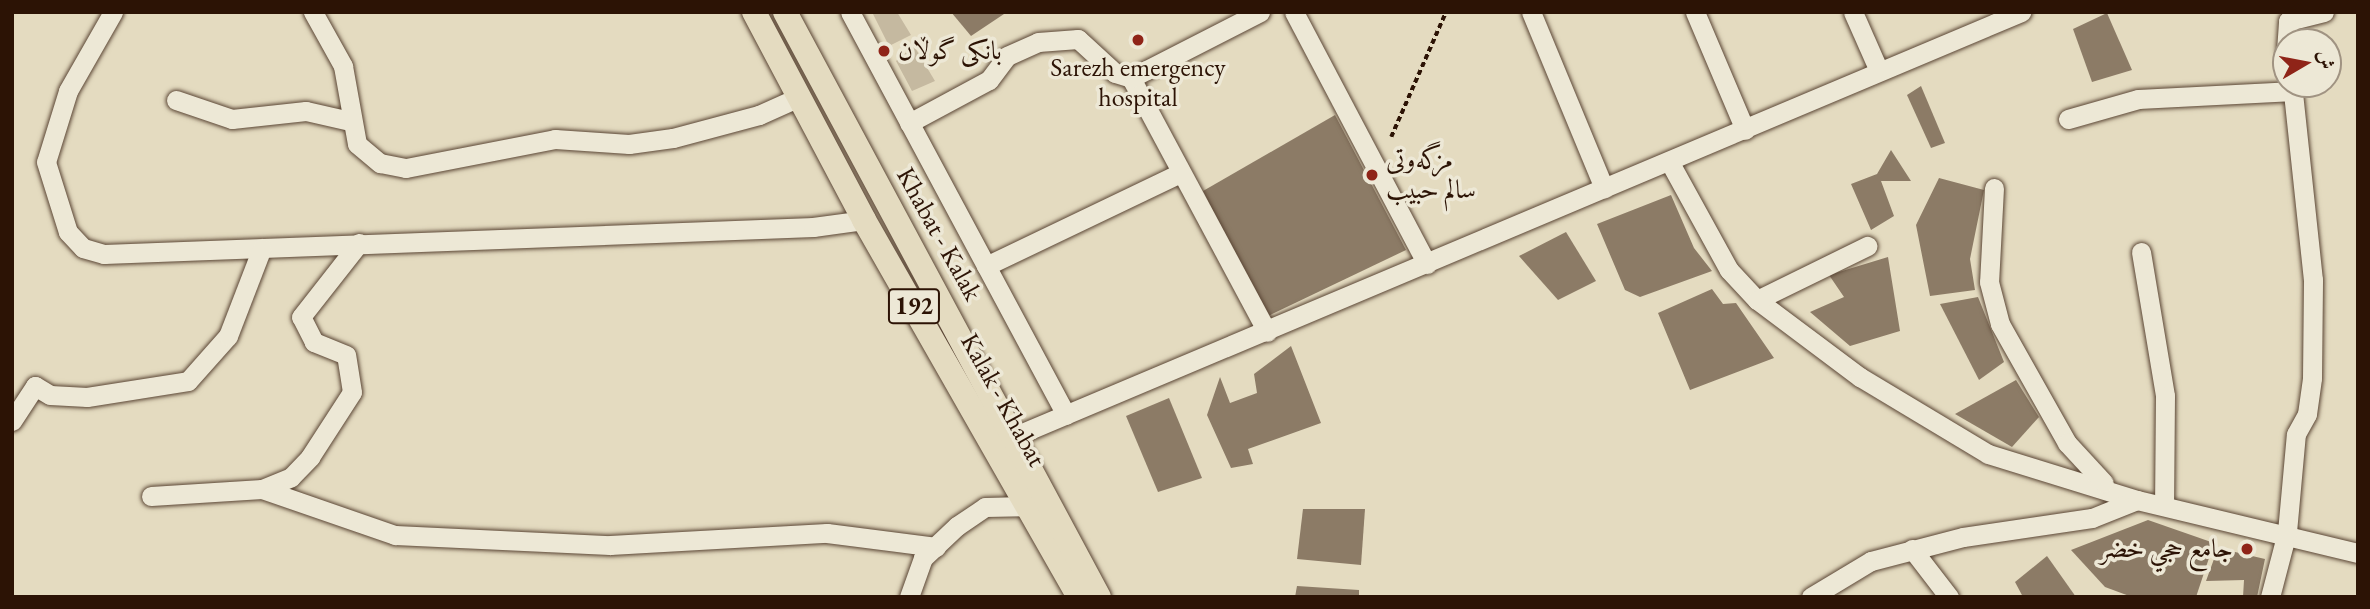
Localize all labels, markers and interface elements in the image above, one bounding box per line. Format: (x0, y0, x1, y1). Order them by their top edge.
north arrow (2272, 28, 2342, 98)
marker: Sarezh emergency hospital (1128, 30, 1148, 50)
place label: بانکی گوڵان (898, 35, 1002, 67)
marker: بانکی گوڵان (876, 43, 892, 59)
text: ش (2312, 48, 2340, 71)
place label: Sarezh emergency hospital (1050, 52, 1226, 114)
place label: مزگەوتی سالم حبیب (1386, 144, 1476, 206)
street label: Khabat - Kalak (890, 162, 988, 306)
marker: مزگەوتی سالم حبیب (1364, 167, 1380, 183)
road number: 192 (888, 286, 940, 326)
street label: Kalak - Khabat (954, 328, 1052, 472)
place label: جامع حجي خضر (2100, 533, 2233, 565)
marker: جامع حجي خضر (2239, 541, 2255, 557)

